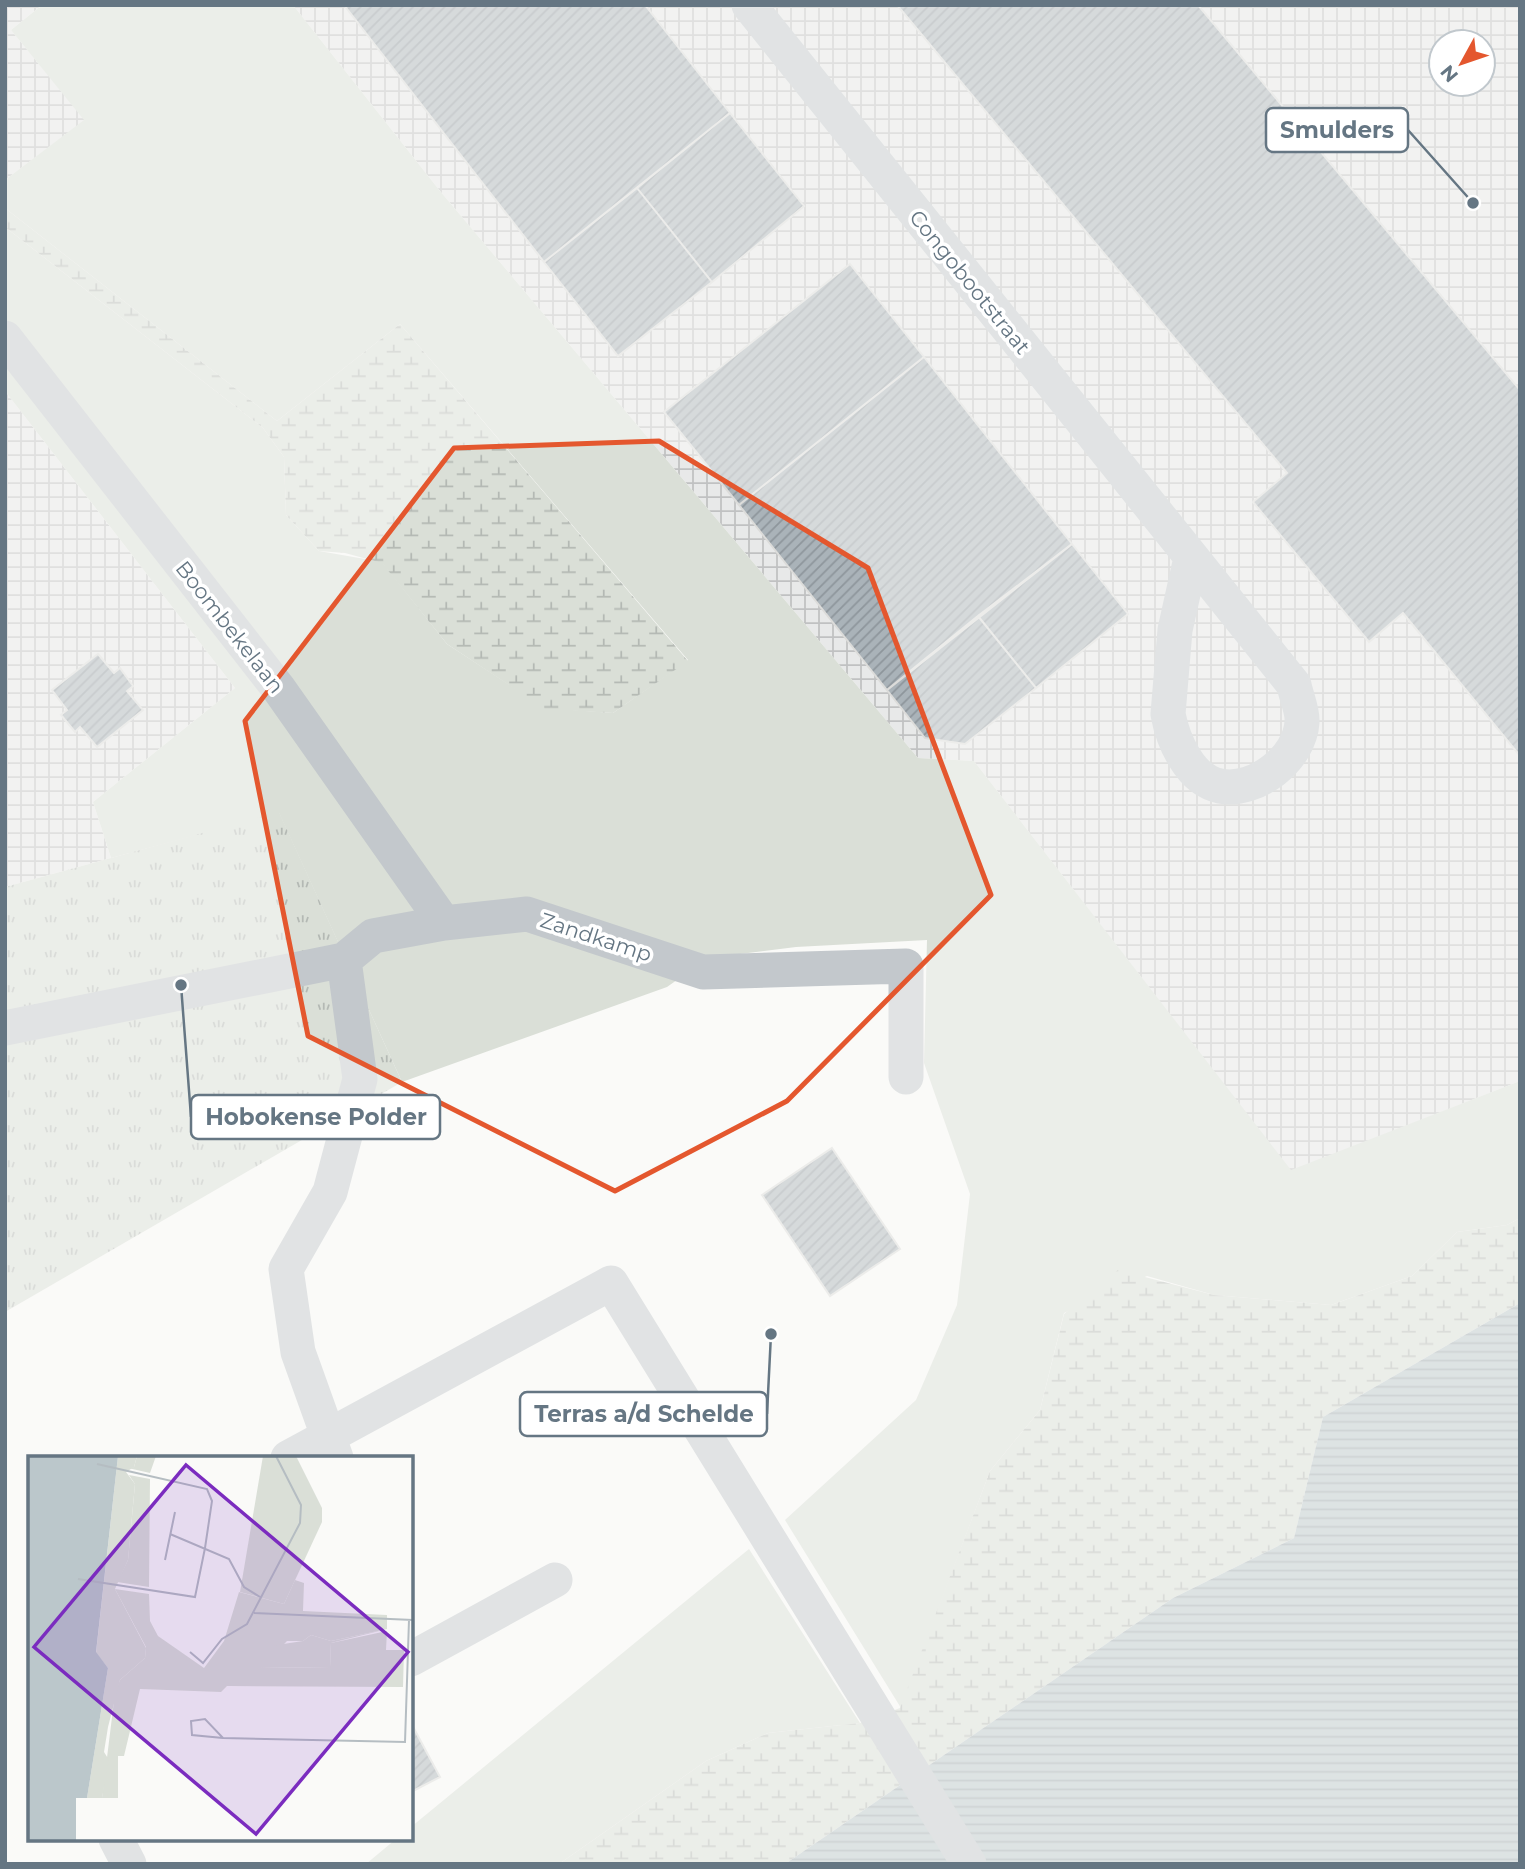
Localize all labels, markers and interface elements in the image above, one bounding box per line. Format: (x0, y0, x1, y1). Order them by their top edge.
north arrow (1427, 28, 1497, 98)
text: N (1436, 60, 1463, 87)
callout: Smulders (1266, 108, 1408, 152)
text: Smulders (1280, 116, 1394, 144)
street label: Congobootstraat (904, 205, 1036, 359)
street label: Boombekelaan (171, 556, 289, 698)
street label: Zandkamp (537, 907, 655, 967)
callout: Hobokense Polder (191, 1095, 440, 1139)
text: Hobokense Polder (205, 1103, 427, 1131)
callout: Terras a/d Schelde (520, 1392, 767, 1436)
text: Terras a/d Schelde (534, 1400, 754, 1428)
inset map (28, 1456, 413, 1841)

